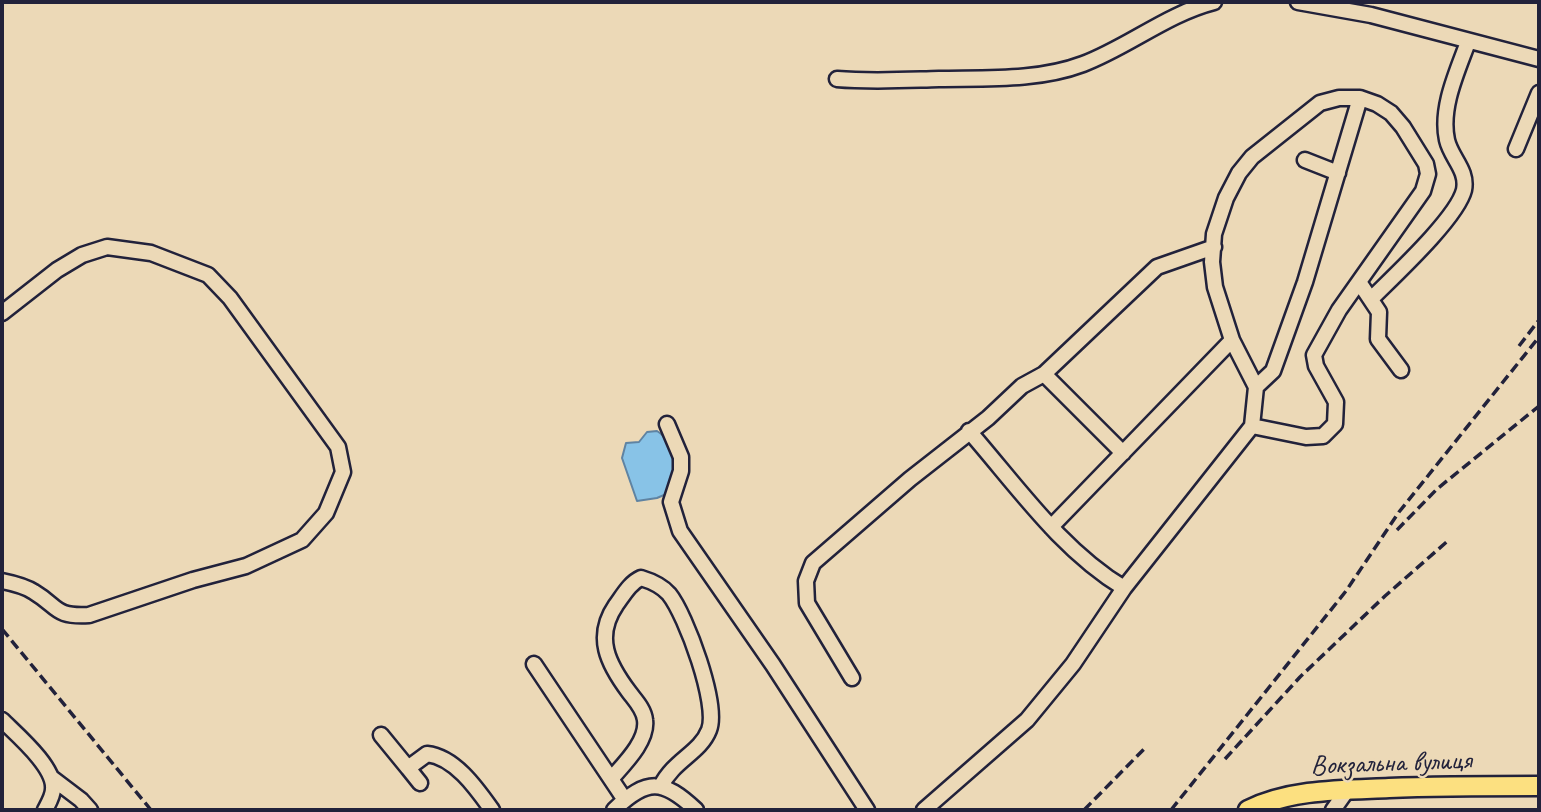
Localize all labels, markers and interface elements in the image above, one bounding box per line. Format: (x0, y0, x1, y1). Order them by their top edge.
street label: Вокзальна вулиця (1310, 744, 1472, 784)

